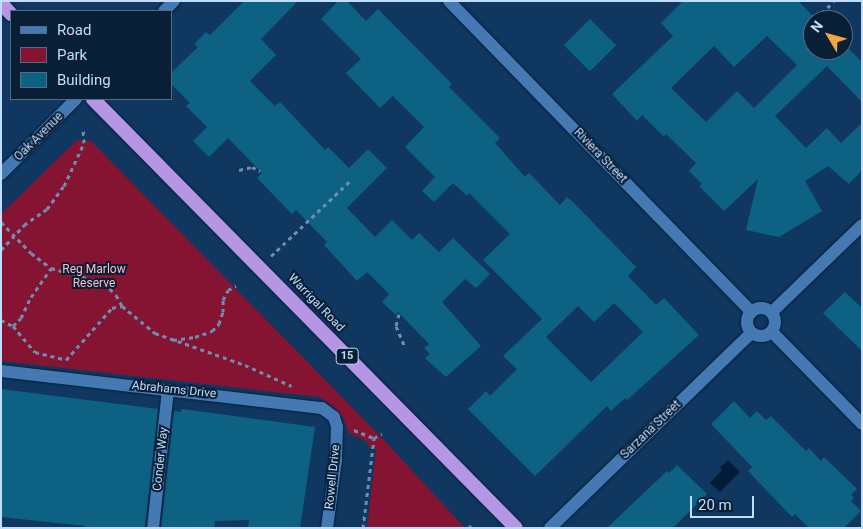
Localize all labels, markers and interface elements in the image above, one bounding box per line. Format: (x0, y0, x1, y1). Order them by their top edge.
legend (10, 10, 172, 100)
north arrow (803, 10, 853, 60)
text: N (807, 18, 826, 35)
text: Road (57, 21, 91, 39)
text: Park (57, 46, 87, 64)
text: Building (57, 71, 111, 89)
street label: Oak Avenue (12, 110, 66, 164)
street label: Riviera Street (570, 126, 630, 186)
park label: Reg Marlow Reserve (62, 263, 126, 291)
street label: Warrigal Road (285, 271, 347, 335)
road number: 15 (334, 348, 360, 364)
street label: Abrahams Drive (131, 378, 217, 402)
street label: Sarzana Street (618, 398, 684, 462)
street label: Conder Way (150, 426, 172, 492)
street label: Rowell Drive (322, 444, 344, 510)
scale bar (693, 486, 757, 518)
text: 20 m (698, 496, 732, 514)

